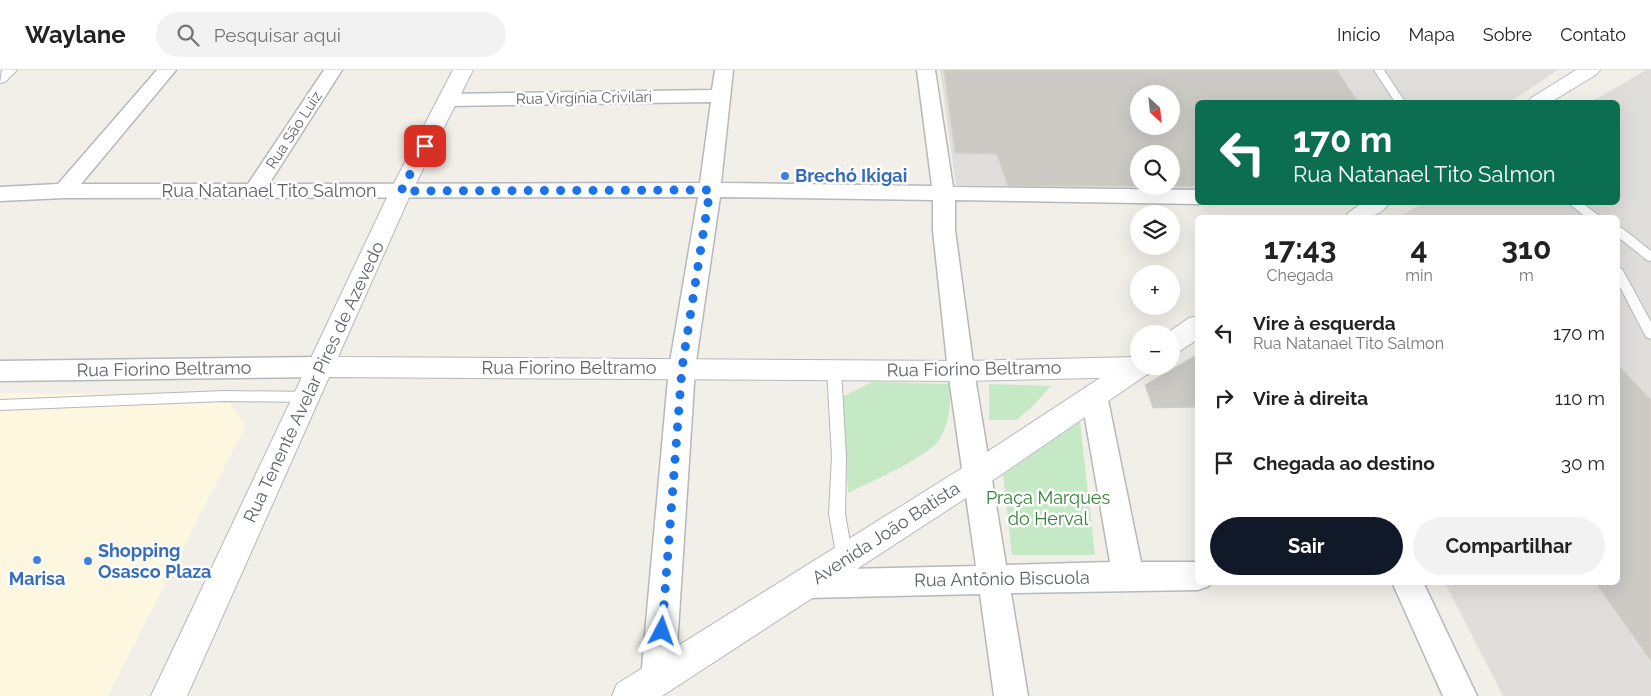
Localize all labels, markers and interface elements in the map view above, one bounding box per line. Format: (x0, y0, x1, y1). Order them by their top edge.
search box (156, 12, 506, 57)
text: Waylane (25, 20, 126, 49)
icon: search (174, 21, 202, 49)
text: Pesquisar aqui (214, 24, 341, 46)
text: Início (1337, 24, 1380, 45)
text: Mapa (1408, 24, 1455, 45)
text: Sobre (1483, 24, 1532, 45)
text: Contato (1560, 24, 1626, 45)
north arrow (1130, 85, 1180, 135)
map controls (1130, 85, 1180, 375)
street label: Rua São Luiz (262, 88, 326, 172)
street label: Rua Virgínia Crivilari (516, 88, 652, 108)
text: 170 m (1293, 119, 1392, 160)
icon: left (1210, 120, 1275, 185)
pin (404, 125, 446, 167)
icon: arrive (411, 132, 439, 160)
button: search (1130, 145, 1180, 195)
text: Rua Natanael Tito Salmon (1293, 161, 1556, 187)
place label: Brechó Ikigai (795, 165, 907, 186)
marker: Brechó Ikigai (779, 170, 791, 182)
street label: Rua Natanael Tito Salmon (162, 180, 376, 201)
button: layers (1130, 205, 1180, 255)
text: 17:43 (1264, 231, 1337, 266)
text: 4 (1410, 231, 1428, 266)
text: 310 (1501, 231, 1551, 266)
street label: Rua Tenente Avelar Pires de Azevedo (239, 238, 388, 526)
button: + (1130, 265, 1180, 315)
text: Chegada (1267, 266, 1334, 285)
text: min (1405, 266, 1433, 285)
text: m (1519, 266, 1534, 285)
text: Vire à esquerda (1253, 312, 1396, 334)
icon: left (1210, 319, 1238, 347)
text: 170 m (1553, 322, 1605, 344)
button: − (1130, 325, 1180, 375)
text: Rua Natanael Tito Salmon (1253, 334, 1444, 353)
street label: Rua Fiorino Beltramo (76, 356, 252, 381)
street label: Rua Fiorino Beltramo (886, 356, 1062, 381)
street label: Rua Fiorino Beltramo (482, 357, 657, 378)
icon: right (1210, 384, 1238, 412)
text: Vire à direita (1253, 387, 1368, 409)
text: 110 m (1555, 387, 1605, 409)
icon: arrive (1210, 449, 1238, 477)
text: Chegada ao destino (1253, 452, 1435, 474)
text: 30 m (1561, 452, 1605, 474)
street label: Avenida João Batista (808, 477, 963, 588)
park label: Praça Marques do Herval (986, 487, 1110, 529)
button: Sair (1210, 517, 1403, 575)
button: Compartilhar (1413, 517, 1605, 575)
place label: Shopping Osasco Plaza (98, 540, 211, 582)
marker: Marisa (31, 554, 43, 566)
marker: Shopping Osasco Plaza (82, 555, 94, 567)
street label: Rua Antônio Biscuola (914, 566, 1090, 591)
place label: Marisa (9, 568, 65, 589)
position arrow (635, 604, 687, 656)

